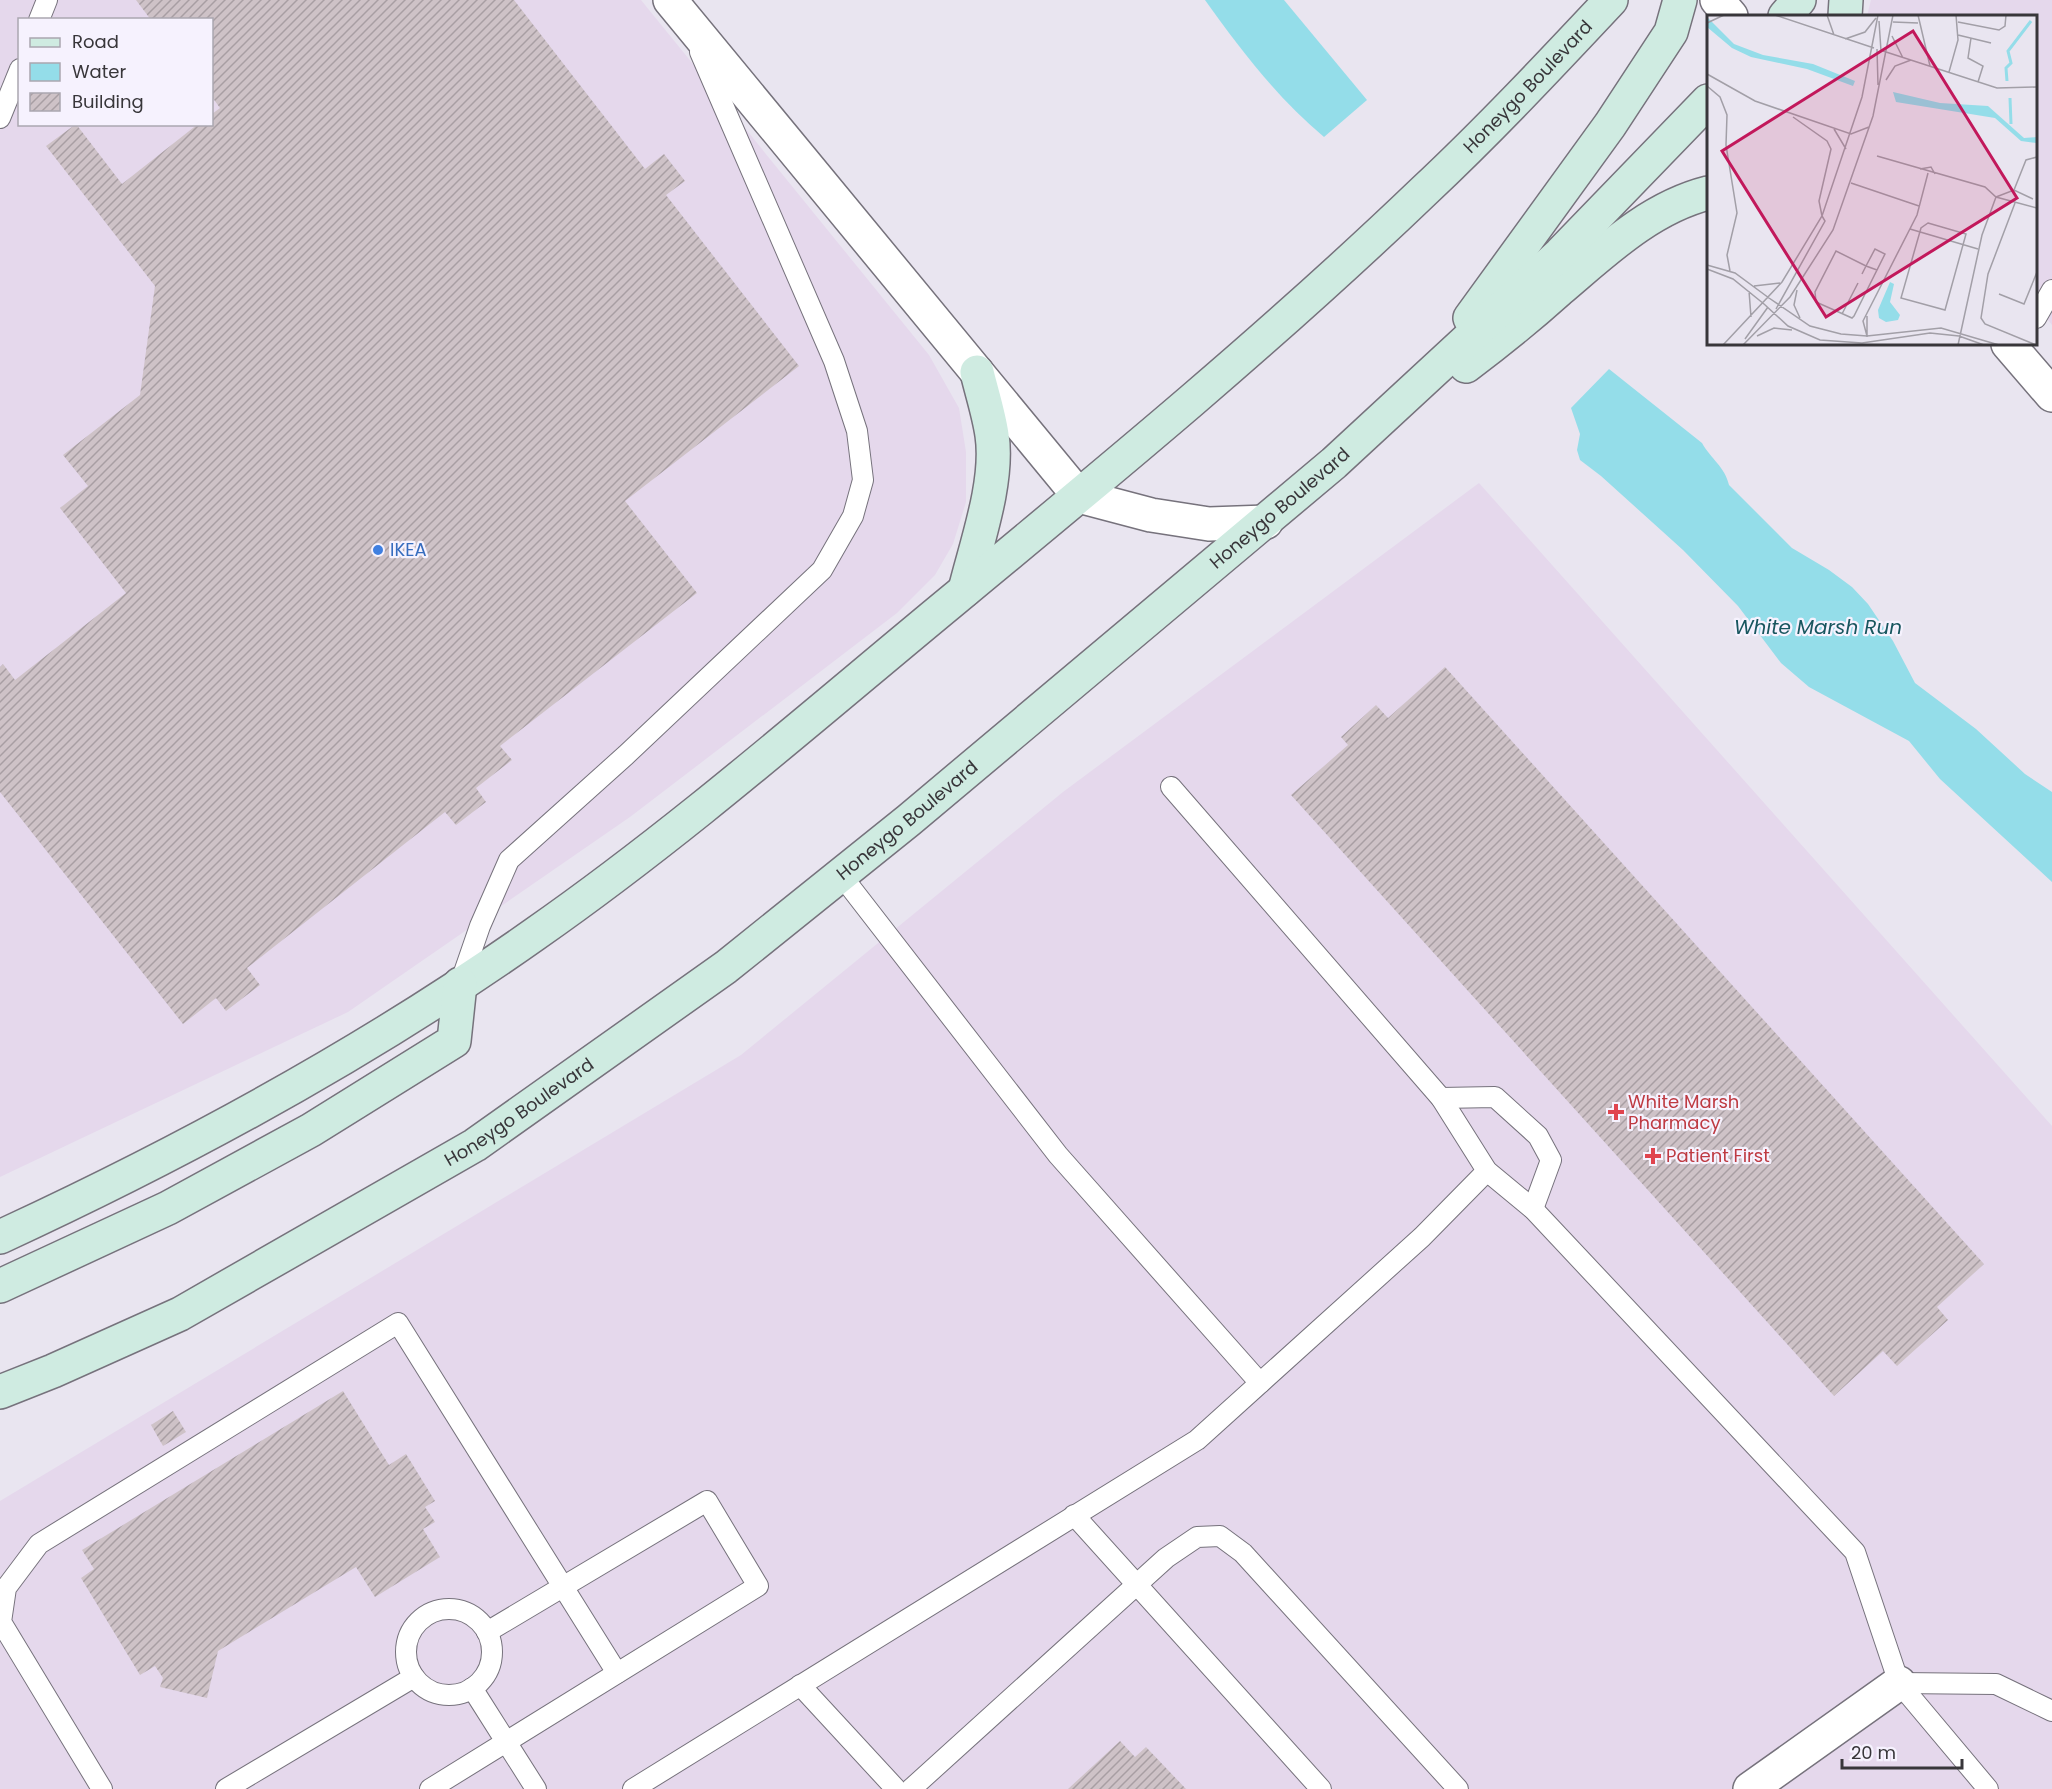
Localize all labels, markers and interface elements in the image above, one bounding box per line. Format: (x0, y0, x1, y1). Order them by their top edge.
street label: Honeygo Boulevard (1457, 14, 1598, 159)
inset map (1707, 15, 2037, 345)
legend (18, 18, 213, 126)
text: Road (72, 29, 119, 54)
text: Water (72, 59, 126, 84)
text: Building (72, 89, 144, 114)
street label: Honeygo Boulevard (1204, 442, 1355, 574)
place label: IKEA (390, 537, 427, 562)
marker: IKEA (371, 543, 385, 557)
water label: White Marsh Run (1734, 613, 1902, 641)
street label: Honeygo Boulevard (831, 754, 983, 886)
street label: Honeygo Boulevard (440, 1052, 599, 1172)
place label: White Marsh Pharmacy (1628, 1089, 1739, 1135)
marker: White Marsh Pharmacy (1609, 1105, 1623, 1119)
place label: Patient First (1666, 1143, 1770, 1168)
marker: Patient First (1644, 1147, 1662, 1165)
scale bar (1842, 1732, 1962, 1770)
text: 20 m (1851, 1740, 1896, 1765)

